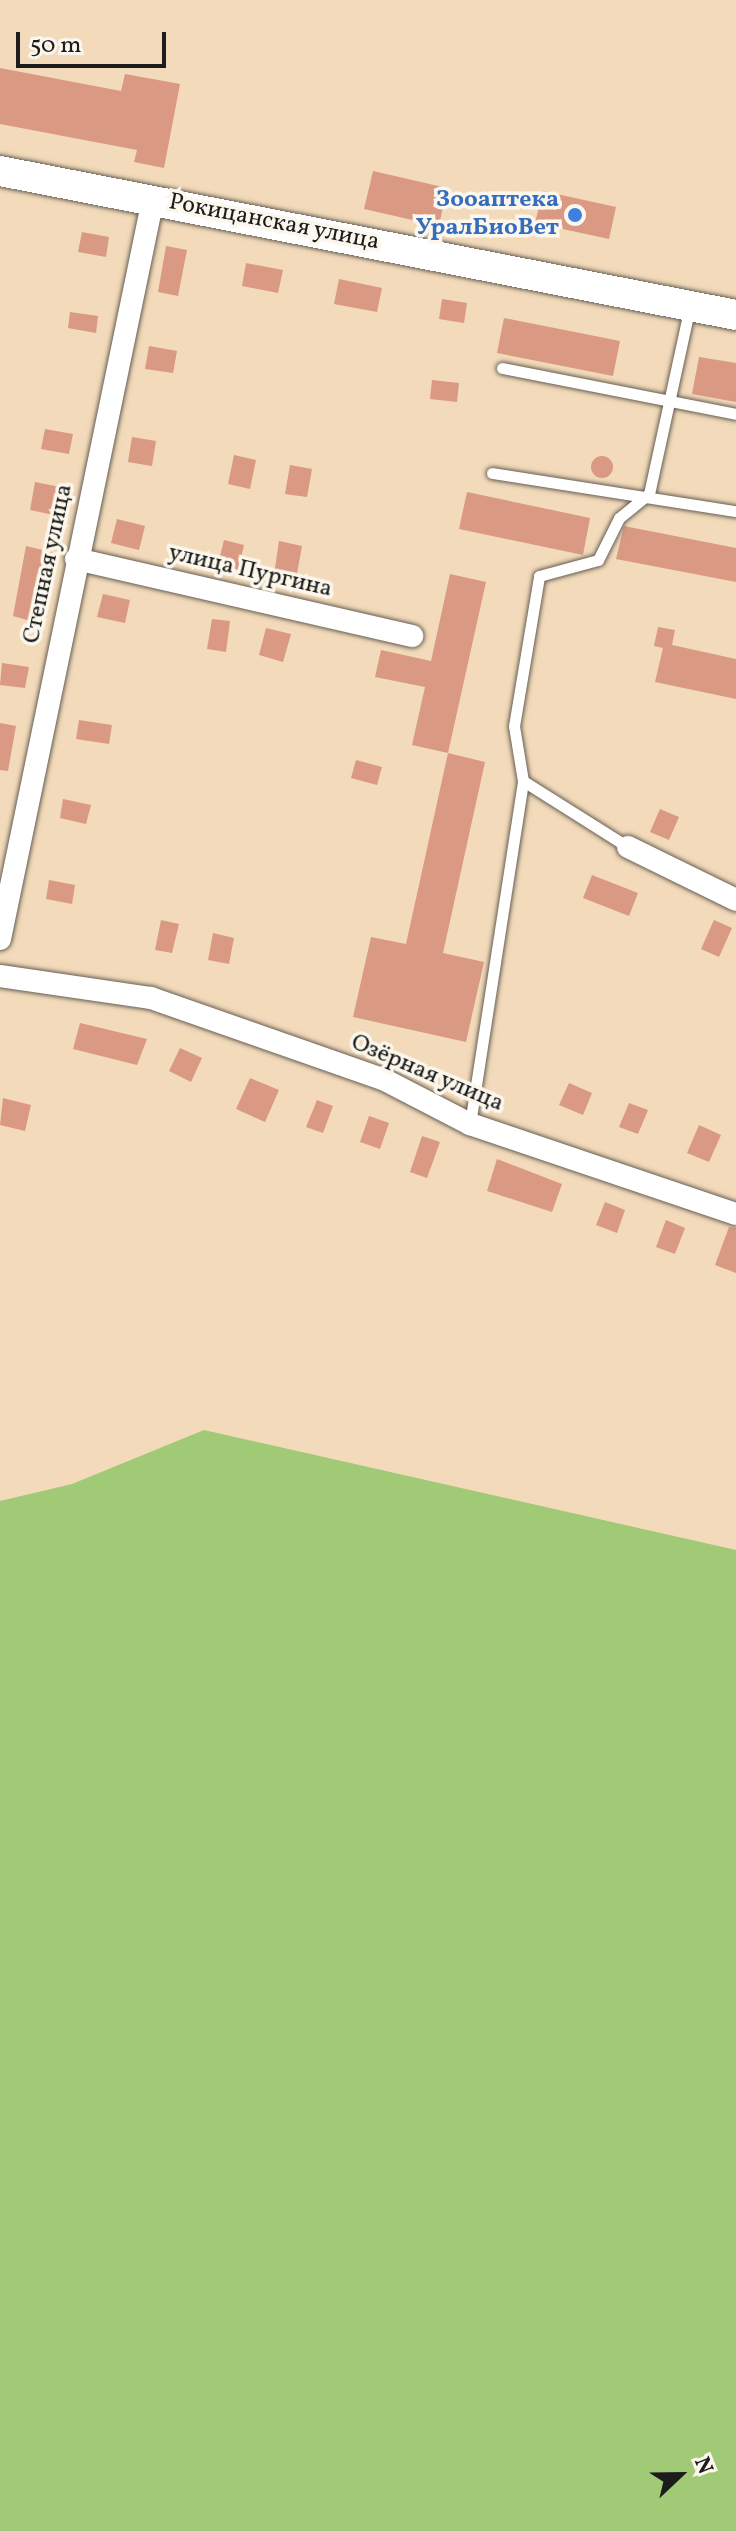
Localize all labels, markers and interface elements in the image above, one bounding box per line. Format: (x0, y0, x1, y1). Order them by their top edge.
scale bar (20, 16, 170, 66)
text: 50 m (30, 29, 82, 63)
place label: Зооаптека УралБиоВет (416, 187, 559, 243)
street label: Рокицанская улица (166, 188, 382, 258)
marker: Зооаптека УралБиоВет (566, 206, 584, 224)
street label: Степная улица (18, 481, 80, 647)
street label: улица Пургина (165, 539, 335, 605)
street label: Озёрная улица (346, 1029, 508, 1119)
north arrow (640, 2435, 720, 2515)
text: N (685, 2453, 720, 2479)

